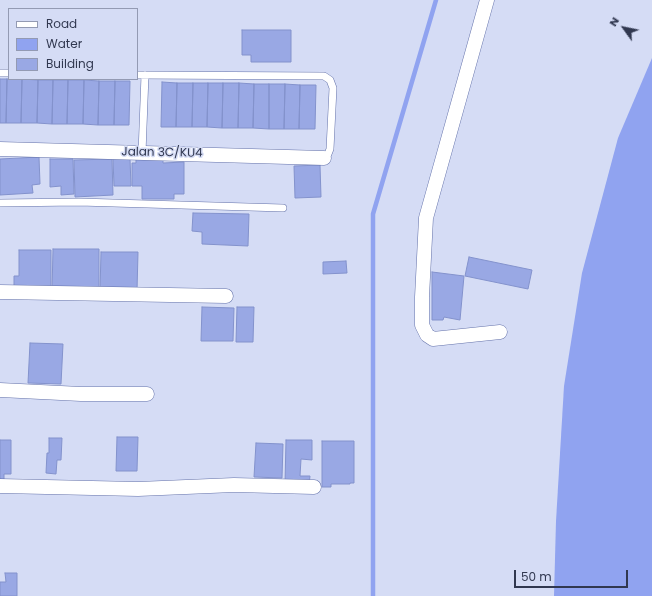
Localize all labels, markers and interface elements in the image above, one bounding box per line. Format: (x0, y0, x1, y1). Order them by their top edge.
legend (8, 8, 138, 80)
north arrow (604, 8, 644, 48)
text: N (605, 14, 623, 29)
text: Road (46, 15, 77, 32)
text: Water (46, 35, 82, 52)
text: Building (46, 55, 94, 72)
street label: Jalan 3C/KU4 (121, 145, 203, 161)
scale bar (516, 562, 630, 588)
text: 50 m (521, 568, 552, 585)

